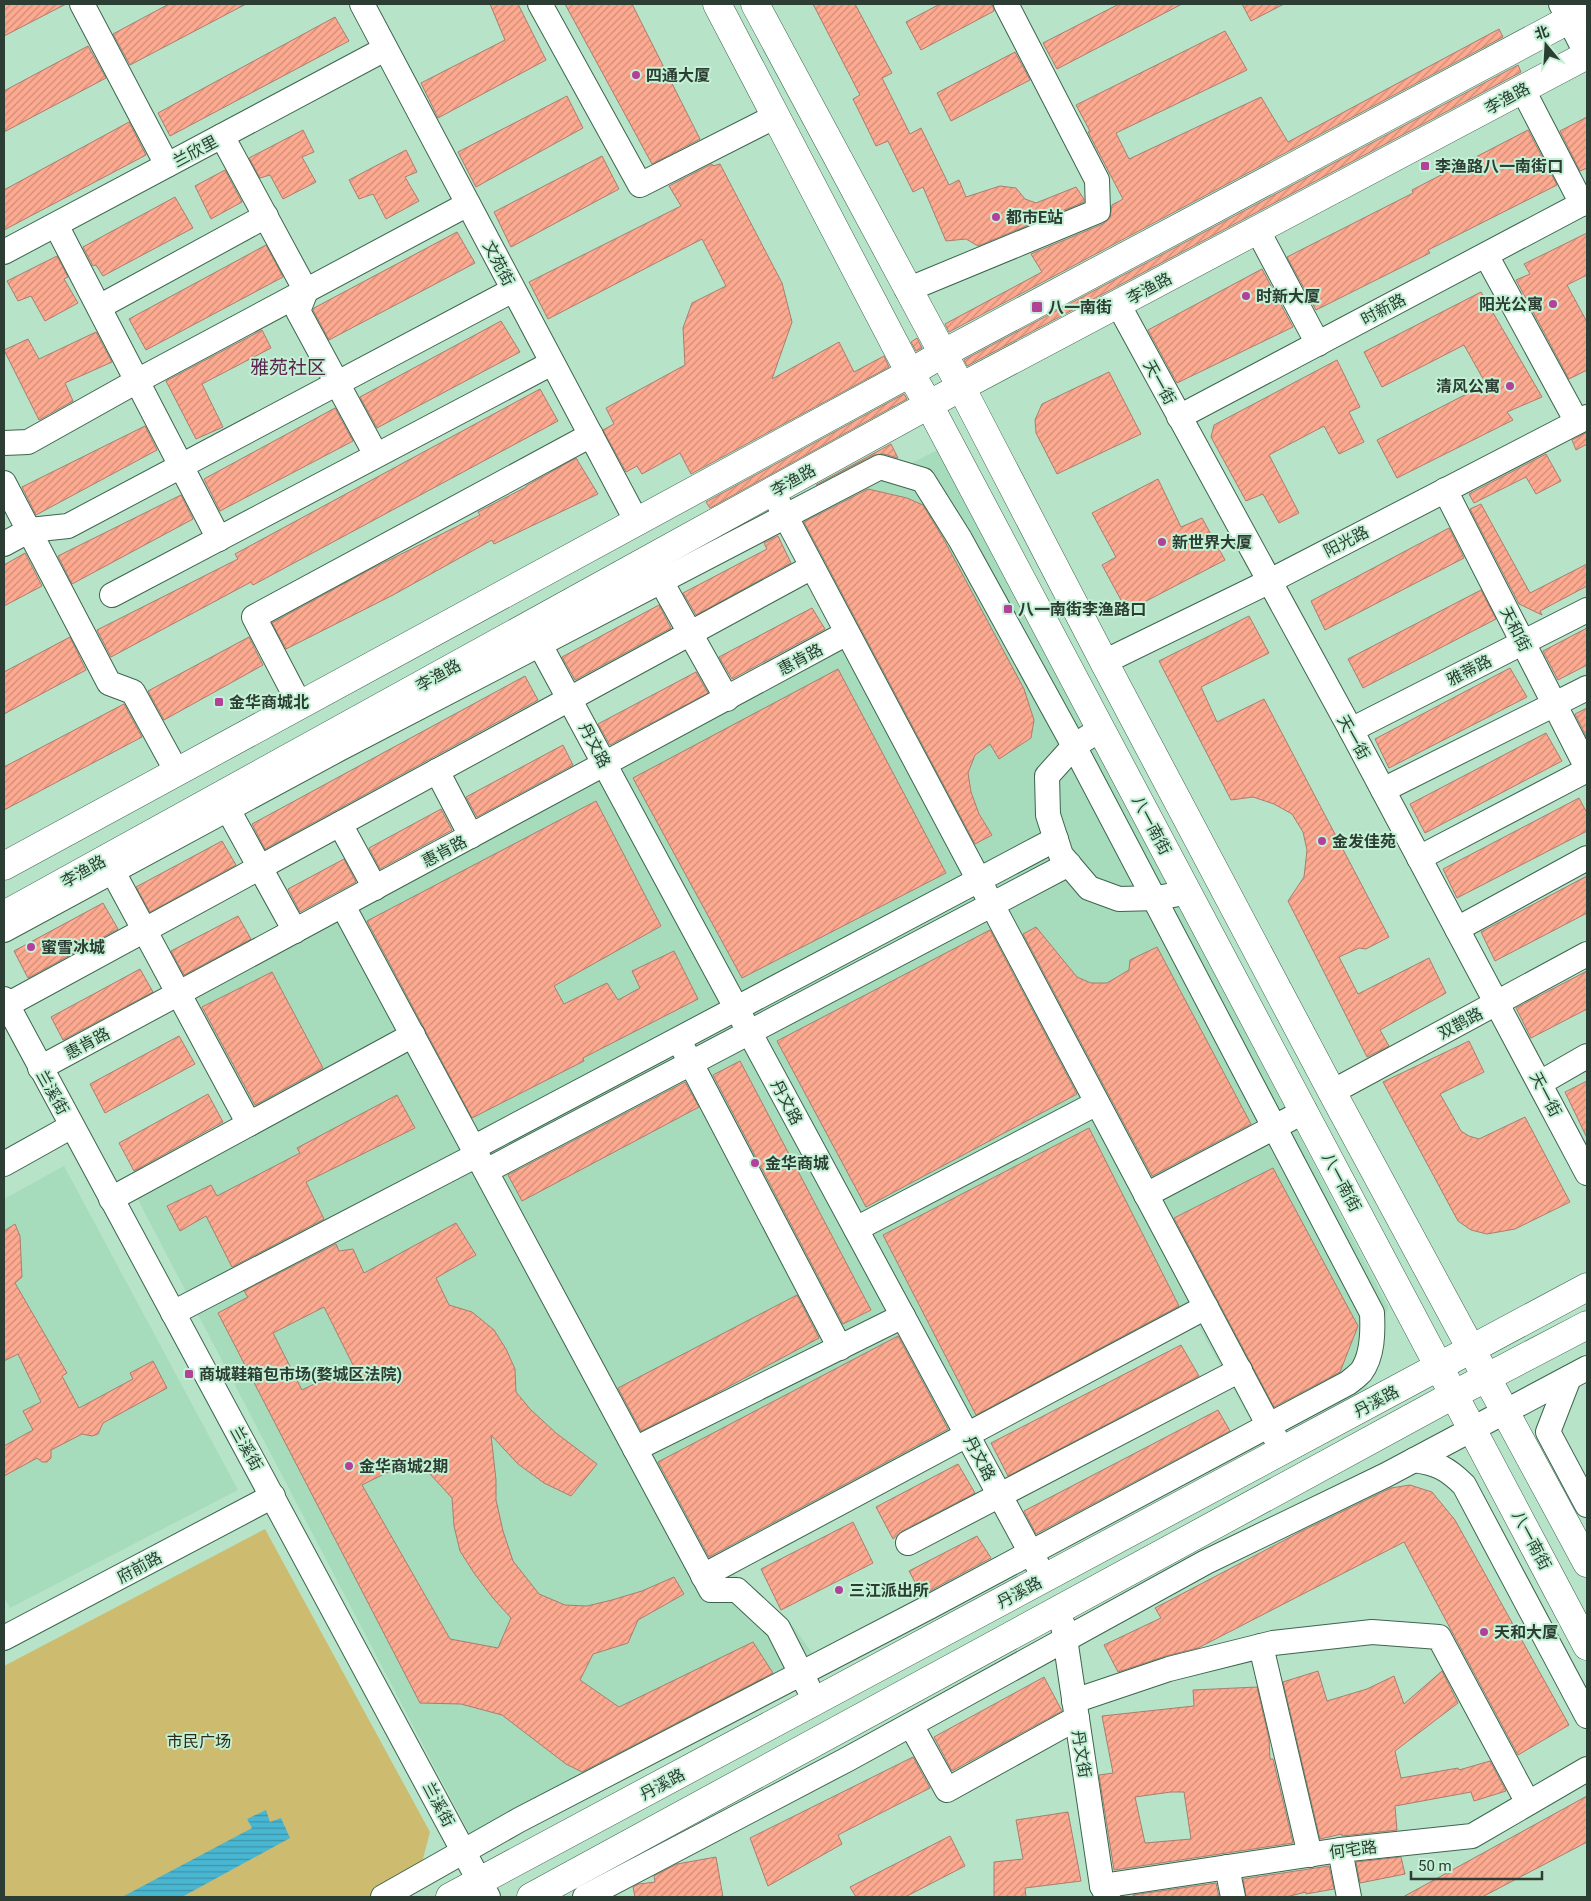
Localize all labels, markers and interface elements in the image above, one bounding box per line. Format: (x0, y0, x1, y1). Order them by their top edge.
north arrow (1521, 20, 1571, 70)
text: 北 (1533, 23, 1551, 42)
place label: 四通大厦 (646, 66, 710, 85)
marker: 四通大厦 (630, 69, 642, 81)
street label: 李渔路 (1482, 79, 1533, 118)
street label: 兰欣里 (170, 132, 221, 171)
place label: 李渔路八一南街口 (1435, 157, 1563, 176)
marker: 李渔路八一南街口 (1419, 160, 1431, 172)
place label: 都市E站 (1006, 208, 1063, 227)
marker: 都市E站 (990, 211, 1002, 223)
street label: 文苑街 (479, 238, 518, 289)
street label: 李渔路 (1124, 269, 1175, 308)
place label: 时新大厦 (1256, 287, 1320, 306)
marker: 时新大厦 (1240, 290, 1252, 302)
street label: 时新路 (1358, 290, 1409, 329)
place label: 阳光公寓 (1479, 295, 1543, 314)
place label: 八一南街 (1048, 298, 1112, 317)
marker: 阳光公寓 (1547, 298, 1559, 310)
marker: 八一南街 (1030, 300, 1044, 314)
district label: 雅苑社区 (250, 356, 326, 379)
street label: 天一街 (1140, 357, 1180, 408)
place label: 清风公寓 (1436, 377, 1500, 396)
marker: 清风公寓 (1504, 380, 1516, 392)
street label: 李渔路 (768, 460, 819, 500)
street label: 阳光路 (1321, 522, 1372, 561)
place label: 新世界大厦 (1172, 533, 1252, 552)
marker: 新世界大厦 (1156, 536, 1168, 548)
place label: 八一南街李渔路口 (1018, 600, 1146, 619)
marker: 八一南街李渔路口 (1002, 603, 1014, 615)
street label: 天和街 (1496, 604, 1535, 655)
street label: 惠肯路 (775, 640, 826, 679)
street label: 雅蒂路 (1444, 651, 1495, 690)
street label: 李渔路 (413, 655, 464, 695)
place label: 金华商城北 (229, 693, 309, 712)
marker: 金华商城北 (213, 696, 225, 708)
street label: 天一街 (1334, 712, 1374, 763)
street label: 丹文路 (575, 720, 614, 771)
street label: 八一南街 (1128, 793, 1175, 858)
street label: 惠肯路 (419, 832, 470, 871)
place label: 金发佳苑 (1332, 832, 1396, 851)
marker: 金发佳苑 (1316, 835, 1328, 847)
street label: 李渔路 (58, 851, 109, 891)
place label: 蜜雪冰城 (41, 938, 105, 957)
marker: 蜜雪冰城 (25, 941, 37, 953)
street label: 双鹊路 (1435, 1004, 1486, 1043)
street label: 惠肯路 (62, 1024, 113, 1063)
street label: 兰溪街 (33, 1067, 73, 1118)
street label: 天一街 (1526, 1069, 1565, 1120)
street label: 丹文路 (767, 1077, 806, 1128)
street label: 八一南街 (1318, 1150, 1365, 1215)
place label: 金华商城 (765, 1154, 829, 1173)
marker: 金华商城 (749, 1157, 761, 1169)
place label: 商城鞋箱包市场(婺城区法院) (199, 1365, 402, 1384)
marker: 商城鞋箱包市场(婺城区法院) (183, 1368, 195, 1380)
street label: 丹溪路 (1351, 1382, 1402, 1421)
street label: 兰溪街 (227, 1423, 267, 1474)
street label: 丹文路 (960, 1433, 999, 1484)
place label: 金华商城2期 (359, 1457, 448, 1476)
marker: 金华商城2期 (343, 1460, 355, 1472)
street label: 八一南街 (1508, 1508, 1555, 1573)
street label: 府前路 (114, 1548, 165, 1587)
street label: 丹溪路 (994, 1573, 1045, 1612)
place label: 三江派出所 (849, 1581, 929, 1600)
marker: 三江派出所 (833, 1584, 845, 1596)
place label: 天和大厦 (1494, 1623, 1558, 1642)
marker: 天和大厦 (1478, 1626, 1490, 1638)
street label: 丹文街 (1068, 1729, 1095, 1779)
park label: 市民广场 (167, 1732, 231, 1751)
street label: 丹溪路 (637, 1765, 688, 1804)
street label: 兰溪街 (419, 1779, 458, 1830)
street label: 何宅路 (1328, 1837, 1378, 1862)
scale bar (1411, 1848, 1542, 1880)
text: 50 m (1418, 1857, 1452, 1875)

